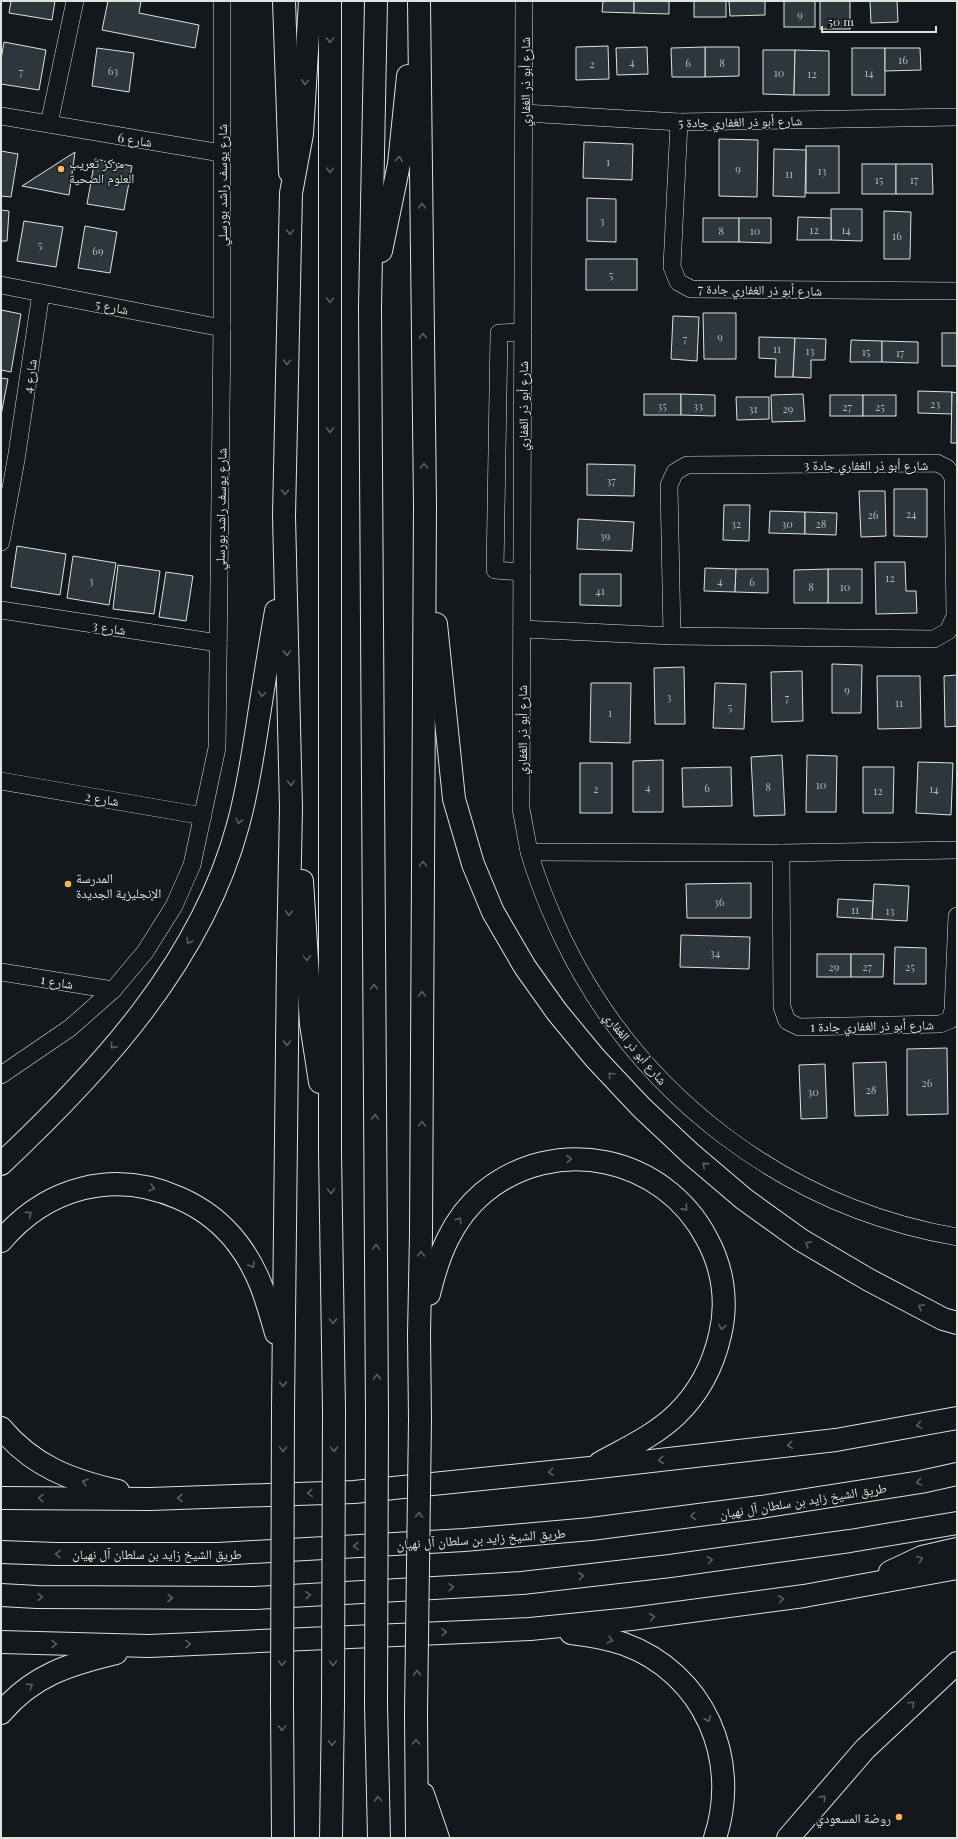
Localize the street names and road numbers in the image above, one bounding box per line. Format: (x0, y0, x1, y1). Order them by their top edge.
street label: شارع أبو ذر الغفاري (516, 37, 536, 127)
street label: شارع أبو ذر الغفاري جادة 5 (678, 111, 802, 134)
street label: شارع يوسف راشد بورسلي (213, 124, 233, 246)
street label: شارع 6 (116, 128, 153, 152)
street label: شارع أبو ذر الغفاري جادة 7 (698, 279, 822, 302)
street label: شارع 5 (94, 294, 130, 319)
street label: شارع 4 (18, 358, 42, 394)
street label: شارع أبو ذر الغفاري (514, 361, 534, 451)
street label: شارع يوسف راشد بورسلي (210, 448, 233, 570)
street label: شارع أبو ذر الغفاري جادة 3 (804, 456, 928, 476)
street label: شارع 3 (91, 616, 127, 640)
street label: شارع أبو ذر الغفاري (513, 685, 533, 775)
street label: شارع 2 (83, 787, 120, 811)
street label: شارع 1 (39, 970, 75, 994)
street label: شارع أبو ذر الغفاري (598, 1008, 671, 1090)
street label: شارع أبو ذر الغفاري جادة 1 (810, 1015, 934, 1038)
street label: طريق الشيخ زايد بن سلطان آل نهيان (718, 1478, 888, 1524)
street label: طريق الشيخ زايد بن سلطان آل نهيان (396, 1524, 566, 1554)
street label: طريق الشيخ زايد بن سلطان آل نهيان (72, 1545, 242, 1564)

